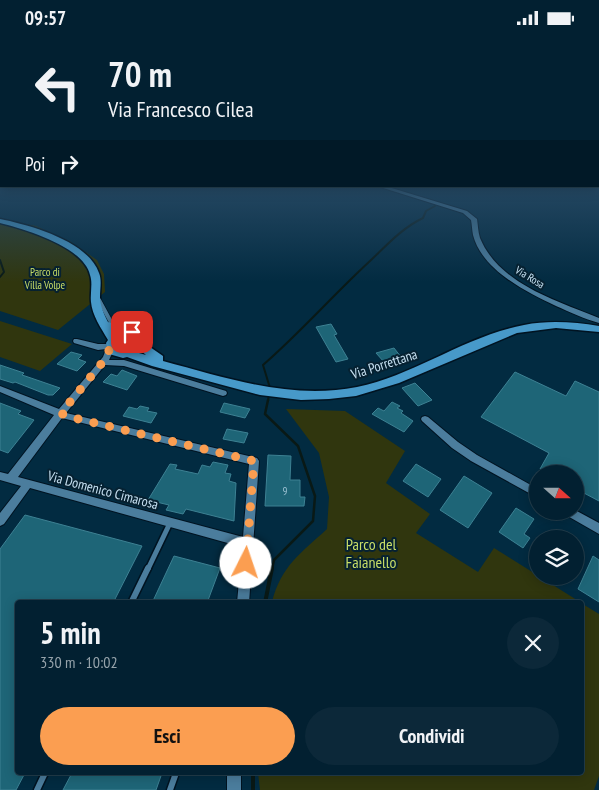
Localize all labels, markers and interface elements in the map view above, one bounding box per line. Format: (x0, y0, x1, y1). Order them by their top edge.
text: 09:57 (25, 6, 66, 30)
text: 70 m (108, 51, 172, 97)
icon: left (25, 55, 90, 120)
text: Via Francesco Cilea (108, 95, 253, 123)
icon: right (55, 150, 83, 178)
text: Poi (25, 152, 45, 176)
street label: Via Rosa (512, 262, 547, 291)
park label: Parco di Villa Volpe (24, 265, 66, 292)
pin (111, 311, 153, 353)
icon: arrive (118, 318, 146, 346)
street label: Via Porrettana (348, 345, 419, 383)
north arrow (529, 465, 584, 520)
map controls (529, 465, 584, 585)
street label: Via Domenico Cimarosa (45, 466, 160, 513)
house number: 9 (283, 484, 288, 498)
button: layers (529, 530, 584, 585)
park label: Parco del Faianello (346, 534, 397, 572)
position arrow (219, 536, 271, 588)
text: 5 min (40, 613, 101, 652)
button: close (507, 617, 559, 669)
text: 330 m · 10:02 (40, 652, 118, 672)
button: Esci (40, 707, 295, 765)
button: Condividi (305, 707, 559, 765)

